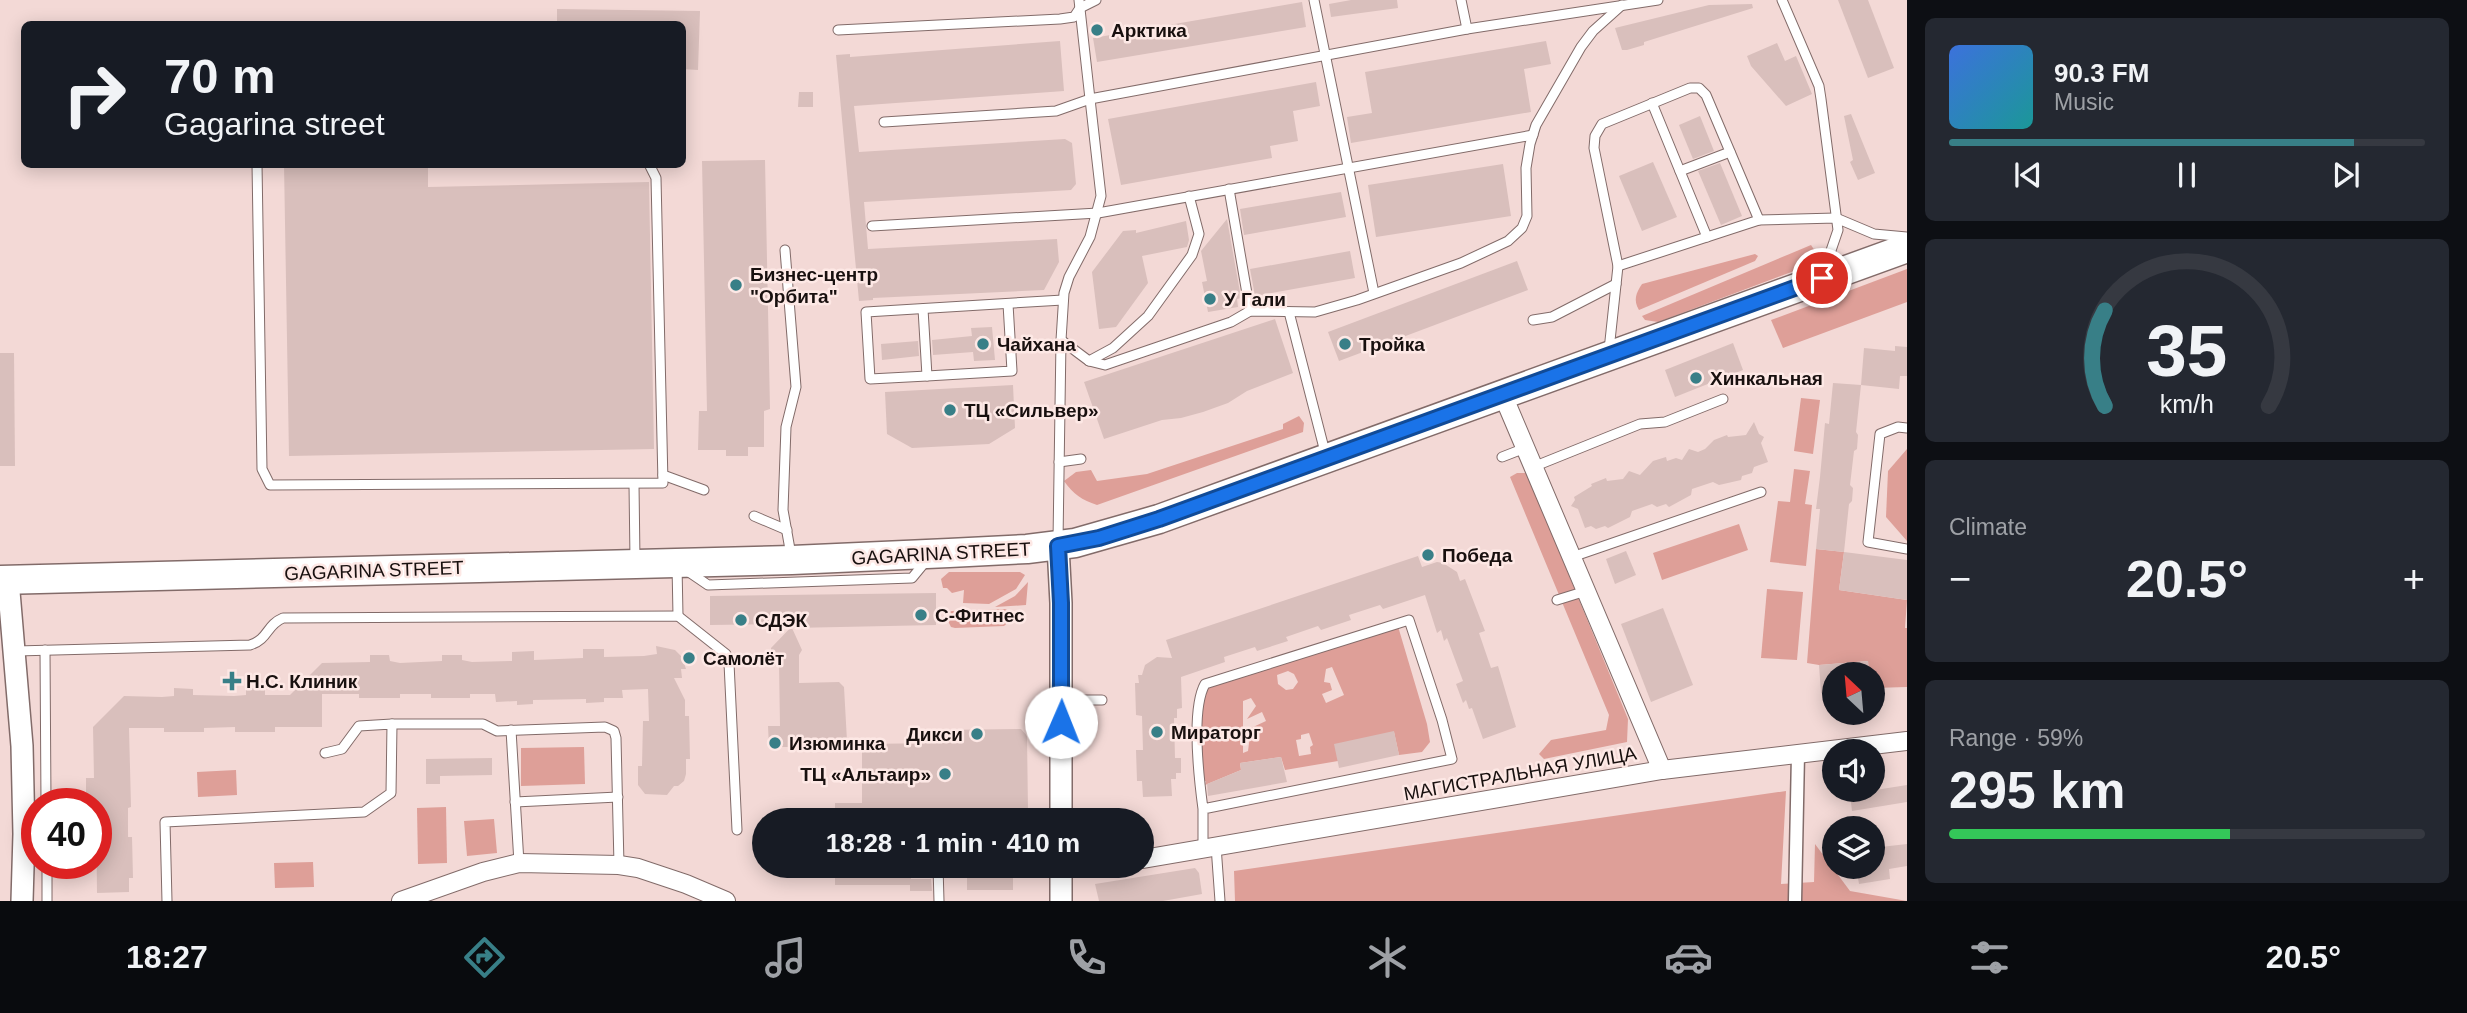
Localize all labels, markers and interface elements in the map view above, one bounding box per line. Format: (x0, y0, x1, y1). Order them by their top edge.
place label: Арктика (1111, 20, 1187, 41)
marker: Арктика (1089, 22, 1105, 38)
icon: right (49, 49, 140, 140)
text: 70 m (164, 49, 276, 103)
text: 90.3 FM (2054, 58, 2149, 88)
text: Music (2054, 89, 2114, 115)
text: Gagarina street (164, 106, 385, 142)
icon: previous (2009, 156, 2047, 194)
icon: pause (2168, 156, 2206, 194)
icon: next (2327, 156, 2365, 194)
pin (1792, 248, 1852, 308)
icon: arrive (1803, 259, 1841, 297)
place label: Бизнес-центр "Орбита" (750, 264, 878, 307)
marker: Бизнес-центр "Орбита" (728, 277, 744, 293)
place label: У Гали (1224, 289, 1286, 310)
marker: У Гали (1202, 291, 1218, 307)
text: 35 (2147, 311, 2227, 392)
place label: Чайхана (997, 334, 1076, 355)
place label: Тройка (1359, 334, 1425, 355)
marker: Чайхана (975, 336, 991, 352)
marker: Тройка (1337, 336, 1353, 352)
place label: Хинкальная (1710, 368, 1823, 389)
marker: Хинкальная (1688, 370, 1704, 386)
text: km/h (2160, 390, 2214, 418)
place label: ТЦ «Сильвер» (964, 400, 1099, 421)
marker: ТЦ «Сильвер» (942, 402, 958, 418)
text: Climate (1949, 514, 2027, 540)
street label: GAGARINA STREET (851, 538, 1032, 569)
place label: Победа (1442, 545, 1513, 566)
marker: Победа (1420, 547, 1436, 563)
text: 20.5° (2126, 550, 2248, 608)
street label: GAGARINA STREET (284, 557, 464, 584)
text: − (1949, 558, 1971, 600)
text: + (2403, 558, 2425, 600)
place label: С-Фитнес (935, 605, 1025, 626)
marker: С-Фитнес (913, 607, 929, 623)
place label: СДЭК (755, 610, 808, 631)
marker: СДЭК (733, 612, 749, 628)
place label: Самолёт (703, 648, 784, 669)
marker: Самолёт (681, 650, 697, 666)
north arrow (1822, 662, 1885, 724)
map controls (1822, 662, 1885, 879)
place label: Н.С. Клиник (246, 671, 358, 692)
marker: Н.С. Клиник (224, 673, 240, 689)
position arrow (1024, 685, 1098, 759)
place label: Мираторг (1171, 722, 1261, 743)
place label: Дикси (906, 724, 963, 745)
marker: Мираторг (1149, 724, 1165, 740)
text: Range · 59% (1949, 725, 2083, 751)
marker: Дикси (969, 726, 985, 742)
place label: Изюминка (789, 733, 886, 754)
marker: Изюминка (767, 735, 783, 751)
button: sound (1822, 739, 1885, 802)
street label: МАГИСТРАЛЬНАЯ УЛИЦА (1402, 743, 1639, 804)
text: 295 km (1949, 761, 2125, 819)
place label: ТЦ «Альтаир» (800, 764, 931, 785)
marker: ТЦ «Альтаир» (937, 766, 953, 782)
speed limit sign: 40 (21, 788, 112, 879)
button: layers (1822, 816, 1885, 879)
text: 18:28 · 1 min · 410 m (826, 828, 1080, 858)
icon: directions (460, 933, 509, 982)
icon: music (761, 933, 810, 982)
icon: phone (1062, 933, 1111, 982)
icon: climate (1363, 933, 1412, 982)
icon: car (1664, 933, 1713, 982)
icon: filters (1965, 933, 2014, 982)
text: 18:27 (126, 939, 208, 975)
text: 20.5° (2266, 939, 2341, 975)

